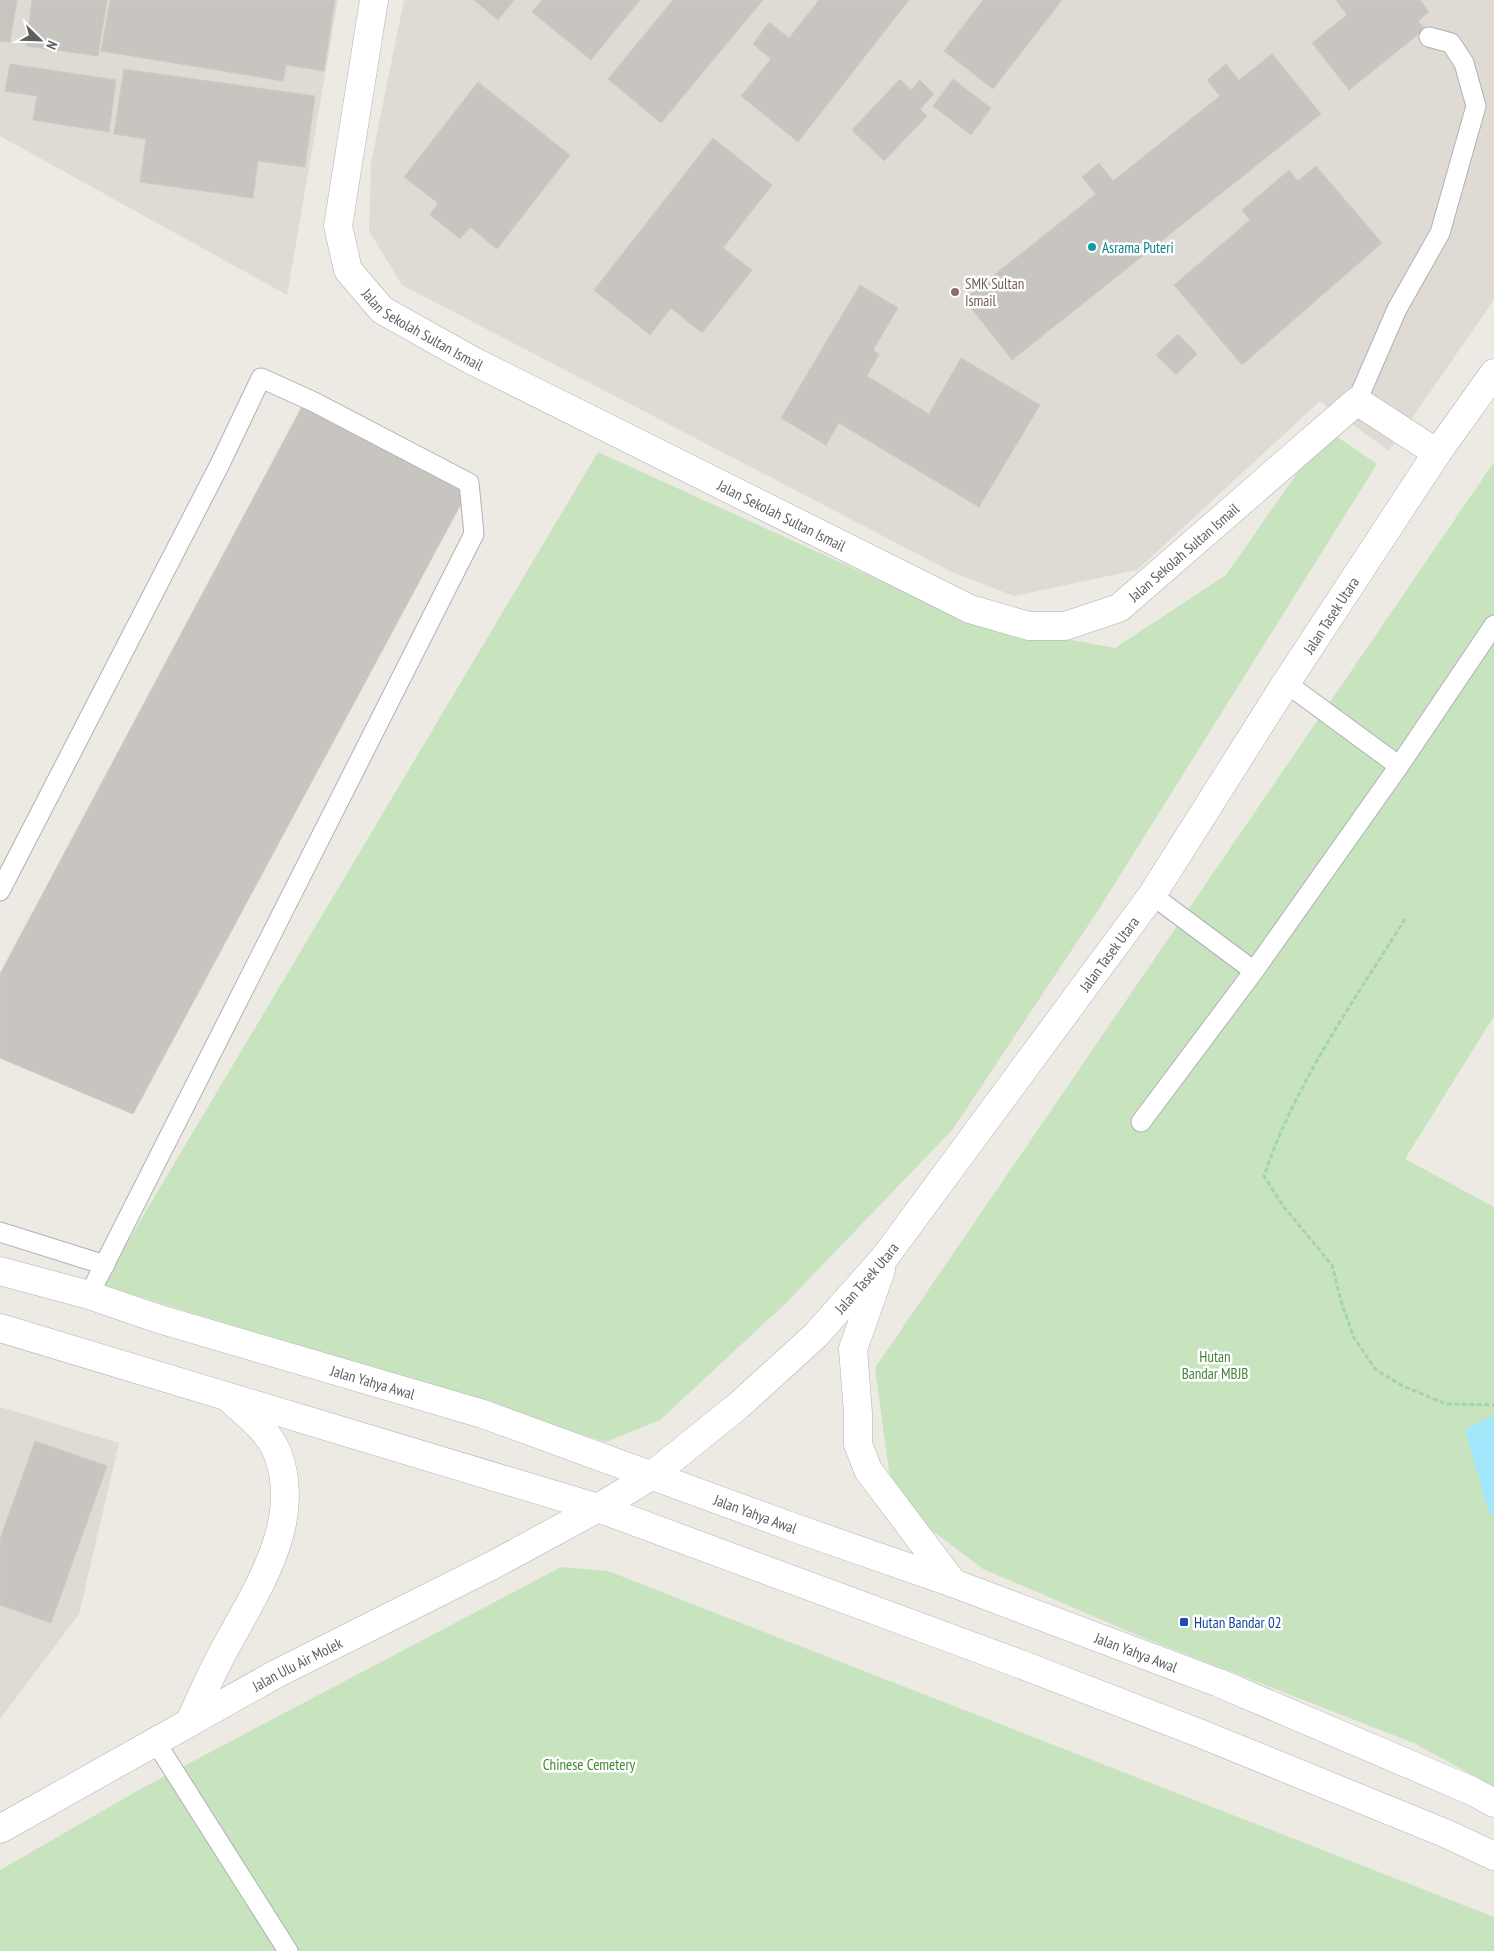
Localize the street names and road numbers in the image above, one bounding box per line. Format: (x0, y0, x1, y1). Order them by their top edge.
street label: Jalan Sekolah Sultan Ismail (357, 283, 487, 374)
street label: Jalan Sekolah Sultan Ismail (714, 475, 849, 555)
street label: Jalan Sekolah Sultan Ismail (1123, 498, 1243, 606)
street label: Jalan Tasek Utara (1298, 573, 1363, 658)
street label: Jalan Tasek Utara (1074, 913, 1143, 996)
street label: Jalan Tasek Utara (829, 1238, 902, 1318)
street label: Jalan Yahya Awal (328, 1360, 418, 1403)
street label: Jalan Yahya Awal (711, 1489, 800, 1537)
street label: Jalan Yahya Awal (1091, 1627, 1181, 1676)
street label: Jalan Ulu Air Molek (248, 1633, 346, 1695)

